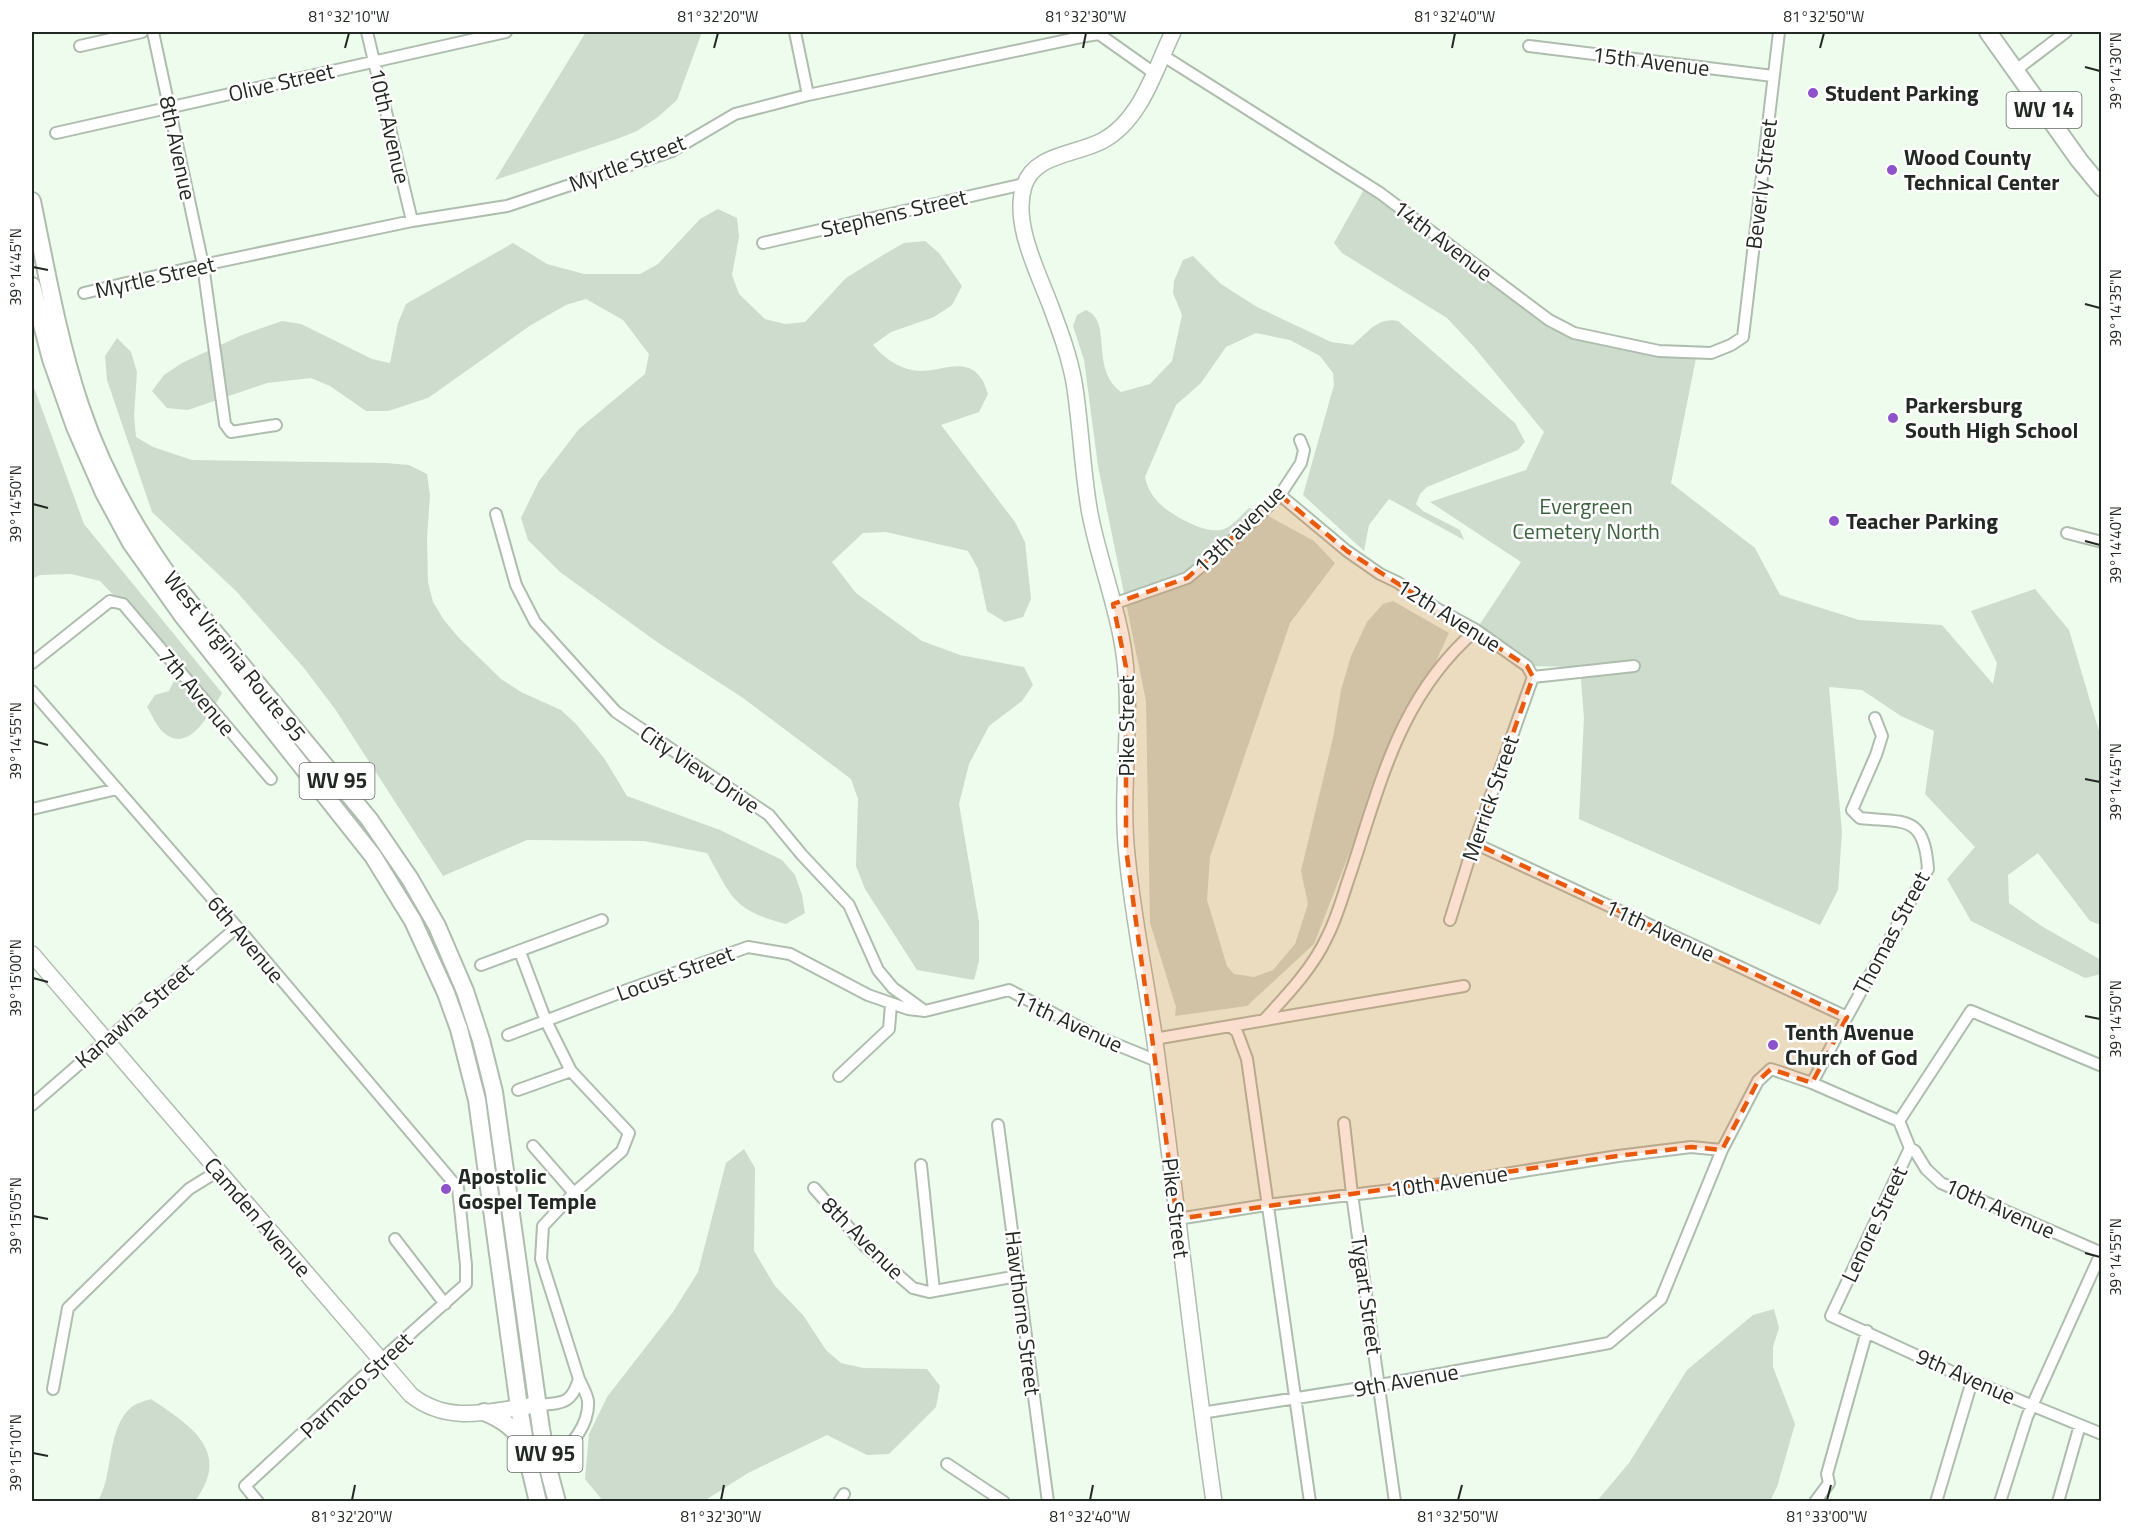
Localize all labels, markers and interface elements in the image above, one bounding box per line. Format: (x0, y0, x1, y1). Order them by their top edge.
text: 81°32'10"W (309, 5, 389, 28)
text: 81°32'20"W (678, 5, 758, 28)
text: 81°32'30"W (1046, 5, 1126, 28)
text: 81°32'40"W (1415, 5, 1495, 28)
text: 81°32'50"W (1784, 5, 1864, 28)
text: 39°14'30"N (2104, 32, 2127, 110)
street label: 15th Avenue (1590, 37, 1712, 85)
street label: Olive Street (225, 53, 337, 111)
street label: 10th Avenue (360, 65, 420, 187)
place label: Student Parking (1825, 76, 1979, 110)
marker: Student Parking (1806, 86, 1820, 100)
road number: WV 14 (2006, 92, 2082, 128)
street label: 8th Avenue (150, 93, 206, 203)
street label: Beverly Street (1736, 117, 1786, 251)
street label: Myrtle Street (564, 125, 690, 201)
place label: Wood County Technical Center (1904, 140, 2060, 199)
marker: Wood County Technical Center (1885, 163, 1899, 177)
street label: Stephens Street (818, 180, 971, 246)
street label: 14th Avenue (1386, 191, 1500, 289)
text: 39°14'45"N (4, 228, 27, 306)
street label: Myrtle Street (92, 247, 219, 307)
text: 39°14'35"N (2104, 269, 2127, 347)
place label: Parkersburg South High School (1905, 388, 2078, 447)
marker: Parkersburg South High School (1886, 411, 1900, 425)
text: 39°14'50"N (4, 465, 27, 543)
street label: 13th avenue (1185, 476, 1293, 582)
park label: Evergreen Cemetery North (1512, 489, 1660, 548)
place label: Teacher Parking (1846, 504, 1998, 538)
text: 39°14'40"N (2104, 506, 2127, 584)
marker: Teacher Parking (1827, 514, 1841, 528)
street label: West Virginia Route 95 (155, 563, 315, 749)
street label: 12th Avenue (1390, 569, 1508, 661)
street label: 7th Avenue (150, 641, 244, 743)
street label: Pike Street (1109, 675, 1143, 776)
text: 39°14'55"N (4, 702, 27, 780)
street label: City View Drive (633, 716, 767, 822)
street label: Merrick Street (1453, 730, 1528, 866)
text: 39°14'45"N (2104, 743, 2127, 821)
road number: WV 95 (300, 763, 374, 799)
street label: Thomas Street (1844, 865, 1938, 1001)
street label: 6th Avenue (199, 888, 293, 990)
street label: 11th Avenue (1599, 890, 1721, 970)
street label: Locust Street (611, 936, 739, 1010)
text: 39°15'00"N (4, 939, 27, 1017)
street label: Kanawha Street (67, 954, 201, 1076)
text: 39°14'50"N (2104, 980, 2127, 1058)
street label: 11th Avenue (1007, 981, 1129, 1061)
place label: Tenth Avenue Church of God (1785, 1015, 1918, 1074)
marker: Tenth Avenue Church of God (1766, 1038, 1780, 1052)
street label: Camden Avenue (196, 1149, 320, 1285)
street label: Pike Street (1153, 1156, 1199, 1260)
street label: 10th Avenue (1388, 1156, 1510, 1206)
place label: Apostolic Gospel Temple (458, 1159, 596, 1218)
street label: Lenore Street (1832, 1160, 1916, 1288)
street label: 10th Avenue (1939, 1169, 2061, 1247)
text: 39°15'05"N (4, 1177, 27, 1255)
marker: Apostolic Gospel Temple (439, 1182, 453, 1196)
street label: 8th Avenue (814, 1189, 912, 1287)
text: 39°14'55"N (2104, 1218, 2127, 1296)
street label: Hawthorne Street (996, 1229, 1050, 1398)
street label: Tygart Street (1342, 1233, 1392, 1357)
street label: Parmaco Street (292, 1323, 420, 1446)
street label: 9th Avenue (1911, 1339, 2021, 1413)
street label: 9th Avenue (1351, 1354, 1461, 1406)
text: 39°15'10"N (4, 1414, 27, 1492)
road number: WV 95 (508, 1436, 582, 1472)
text: 81°32'20"W (312, 1505, 392, 1528)
text: 81°32'30"W (681, 1505, 761, 1528)
text: 81°32'40"W (1050, 1505, 1130, 1528)
text: 81°32'50"W (1418, 1505, 1498, 1528)
text: 81°33'00"W (1787, 1505, 1867, 1528)

